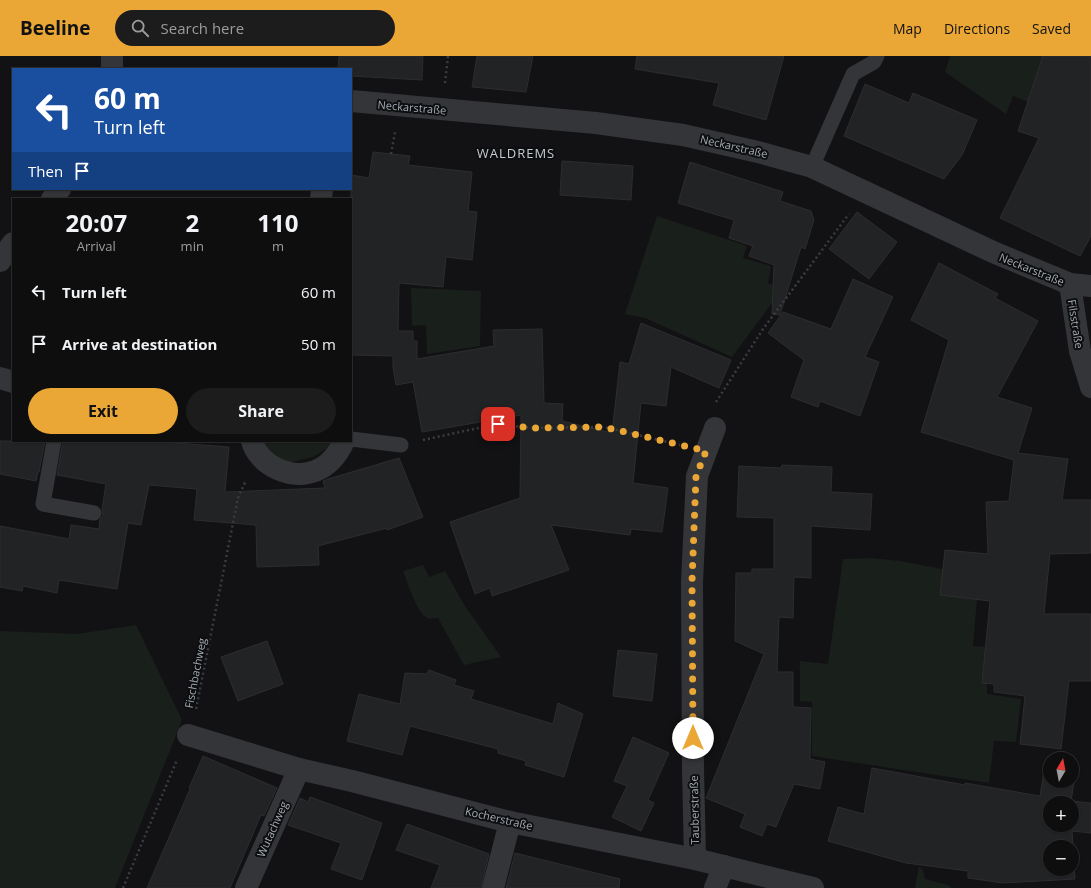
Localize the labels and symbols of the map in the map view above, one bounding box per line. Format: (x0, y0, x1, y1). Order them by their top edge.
street label: Neckarstraße (377, 97, 447, 117)
street label: Neckarstraße (699, 131, 769, 161)
district label: WALDREMS (477, 144, 555, 162)
street label: Neckarstraße (997, 249, 1067, 289)
street label: Filsstraße (1065, 298, 1087, 350)
pin (481, 407, 515, 441)
street label: Fischbachweg (181, 637, 209, 709)
position arrow (672, 717, 714, 759)
north arrow (1043, 752, 1079, 788)
street label: Tauberstraße (686, 775, 702, 845)
street label: Wutachweg (253, 799, 291, 859)
street label: Kocherstraße (464, 803, 534, 833)

